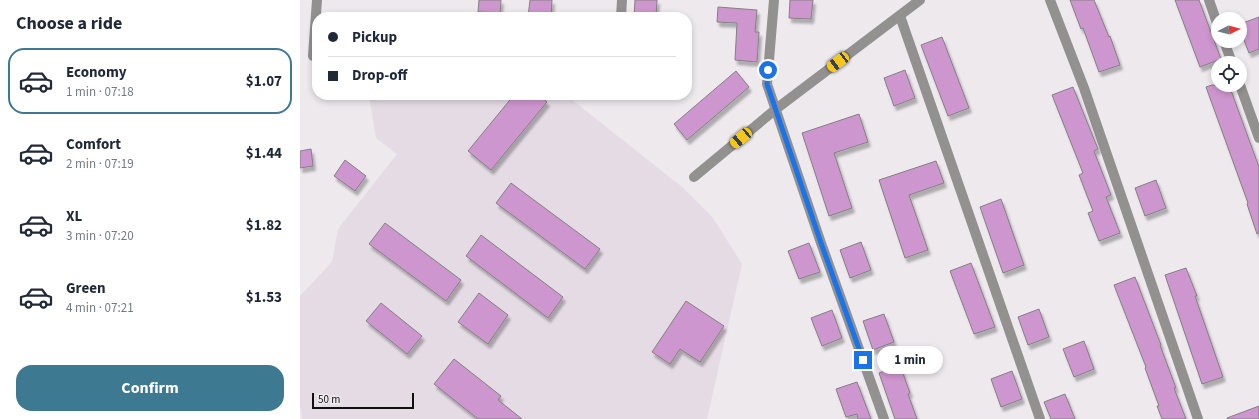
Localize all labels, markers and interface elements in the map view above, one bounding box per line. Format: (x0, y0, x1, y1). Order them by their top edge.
text: Choose a ride (16, 11, 122, 36)
north arrow (1211, 12, 1247, 48)
map controls (1211, 12, 1247, 92)
text: Pickup (352, 27, 397, 48)
car (825, 50, 851, 74)
button: locate (1211, 56, 1247, 92)
route start (759, 61, 777, 79)
text: Economy (66, 62, 127, 83)
icon: car (18, 63, 54, 99)
text: Drop-off (352, 65, 407, 86)
text: $1.07 (246, 71, 282, 92)
text: 1 min · 07:18 (66, 83, 134, 101)
car (728, 126, 754, 150)
text: Comfort (66, 134, 121, 155)
icon: car (18, 135, 54, 171)
text: $1.44 (246, 143, 282, 164)
text: 2 min · 07:19 (66, 155, 134, 173)
text: XL (66, 206, 82, 227)
icon: car (18, 207, 54, 243)
text: $1.82 (246, 215, 282, 236)
text: 3 min · 07:20 (66, 227, 134, 245)
text: Green (66, 278, 106, 299)
icon: car (18, 279, 54, 315)
text: $1.53 (246, 287, 282, 308)
text: 4 min · 07:21 (66, 299, 134, 317)
callout: 1 min (877, 346, 943, 374)
route end (854, 351, 872, 369)
text: 1 min (894, 351, 926, 369)
button: Confirm (16, 365, 284, 411)
scale bar (312, 391, 414, 410)
text: 50 m (318, 392, 340, 407)

